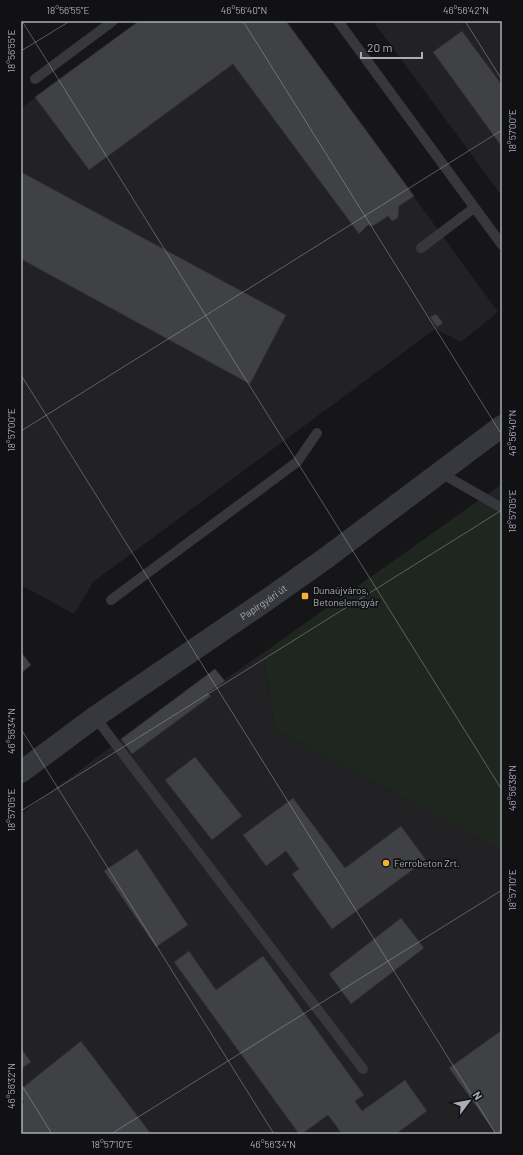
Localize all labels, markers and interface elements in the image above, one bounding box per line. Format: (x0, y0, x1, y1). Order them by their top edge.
text: 18°56'55"E (46, 4, 90, 16)
text: 46°56'40"N (221, 4, 267, 16)
text: 46°56'42"N (443, 4, 489, 16)
text: 18°56'55"E (5, 29, 17, 73)
scale bar (361, 34, 422, 60)
text: 20 m (367, 40, 393, 54)
text: 18°57'00"E (506, 109, 518, 153)
text: 18°57'00"E (5, 408, 17, 452)
text: 46°56'40"N (506, 410, 518, 456)
text: 18°57'05"E (506, 489, 518, 533)
street label: Papírgyári út (238, 581, 289, 622)
place label: Dunaújváros, Betonelemgyár (313, 584, 379, 608)
marker: Dunaújváros, Betonelemgyár (300, 591, 310, 601)
text: 46°56'34"N (5, 708, 17, 754)
text: 46°56'38"N (506, 765, 518, 811)
text: 18°57'05"E (5, 788, 17, 832)
place label: Ferrobeton Zrt. (394, 857, 460, 869)
marker: Ferrobeton Zrt. (381, 858, 391, 868)
text: 18°57'10"E (506, 869, 518, 911)
text: 46°56'32"N (5, 1063, 17, 1109)
north arrow (449, 1081, 489, 1121)
text: N (470, 1089, 485, 1102)
text: 18°57'10"E (91, 1138, 133, 1150)
text: 46°56'34"N (250, 1138, 296, 1150)

